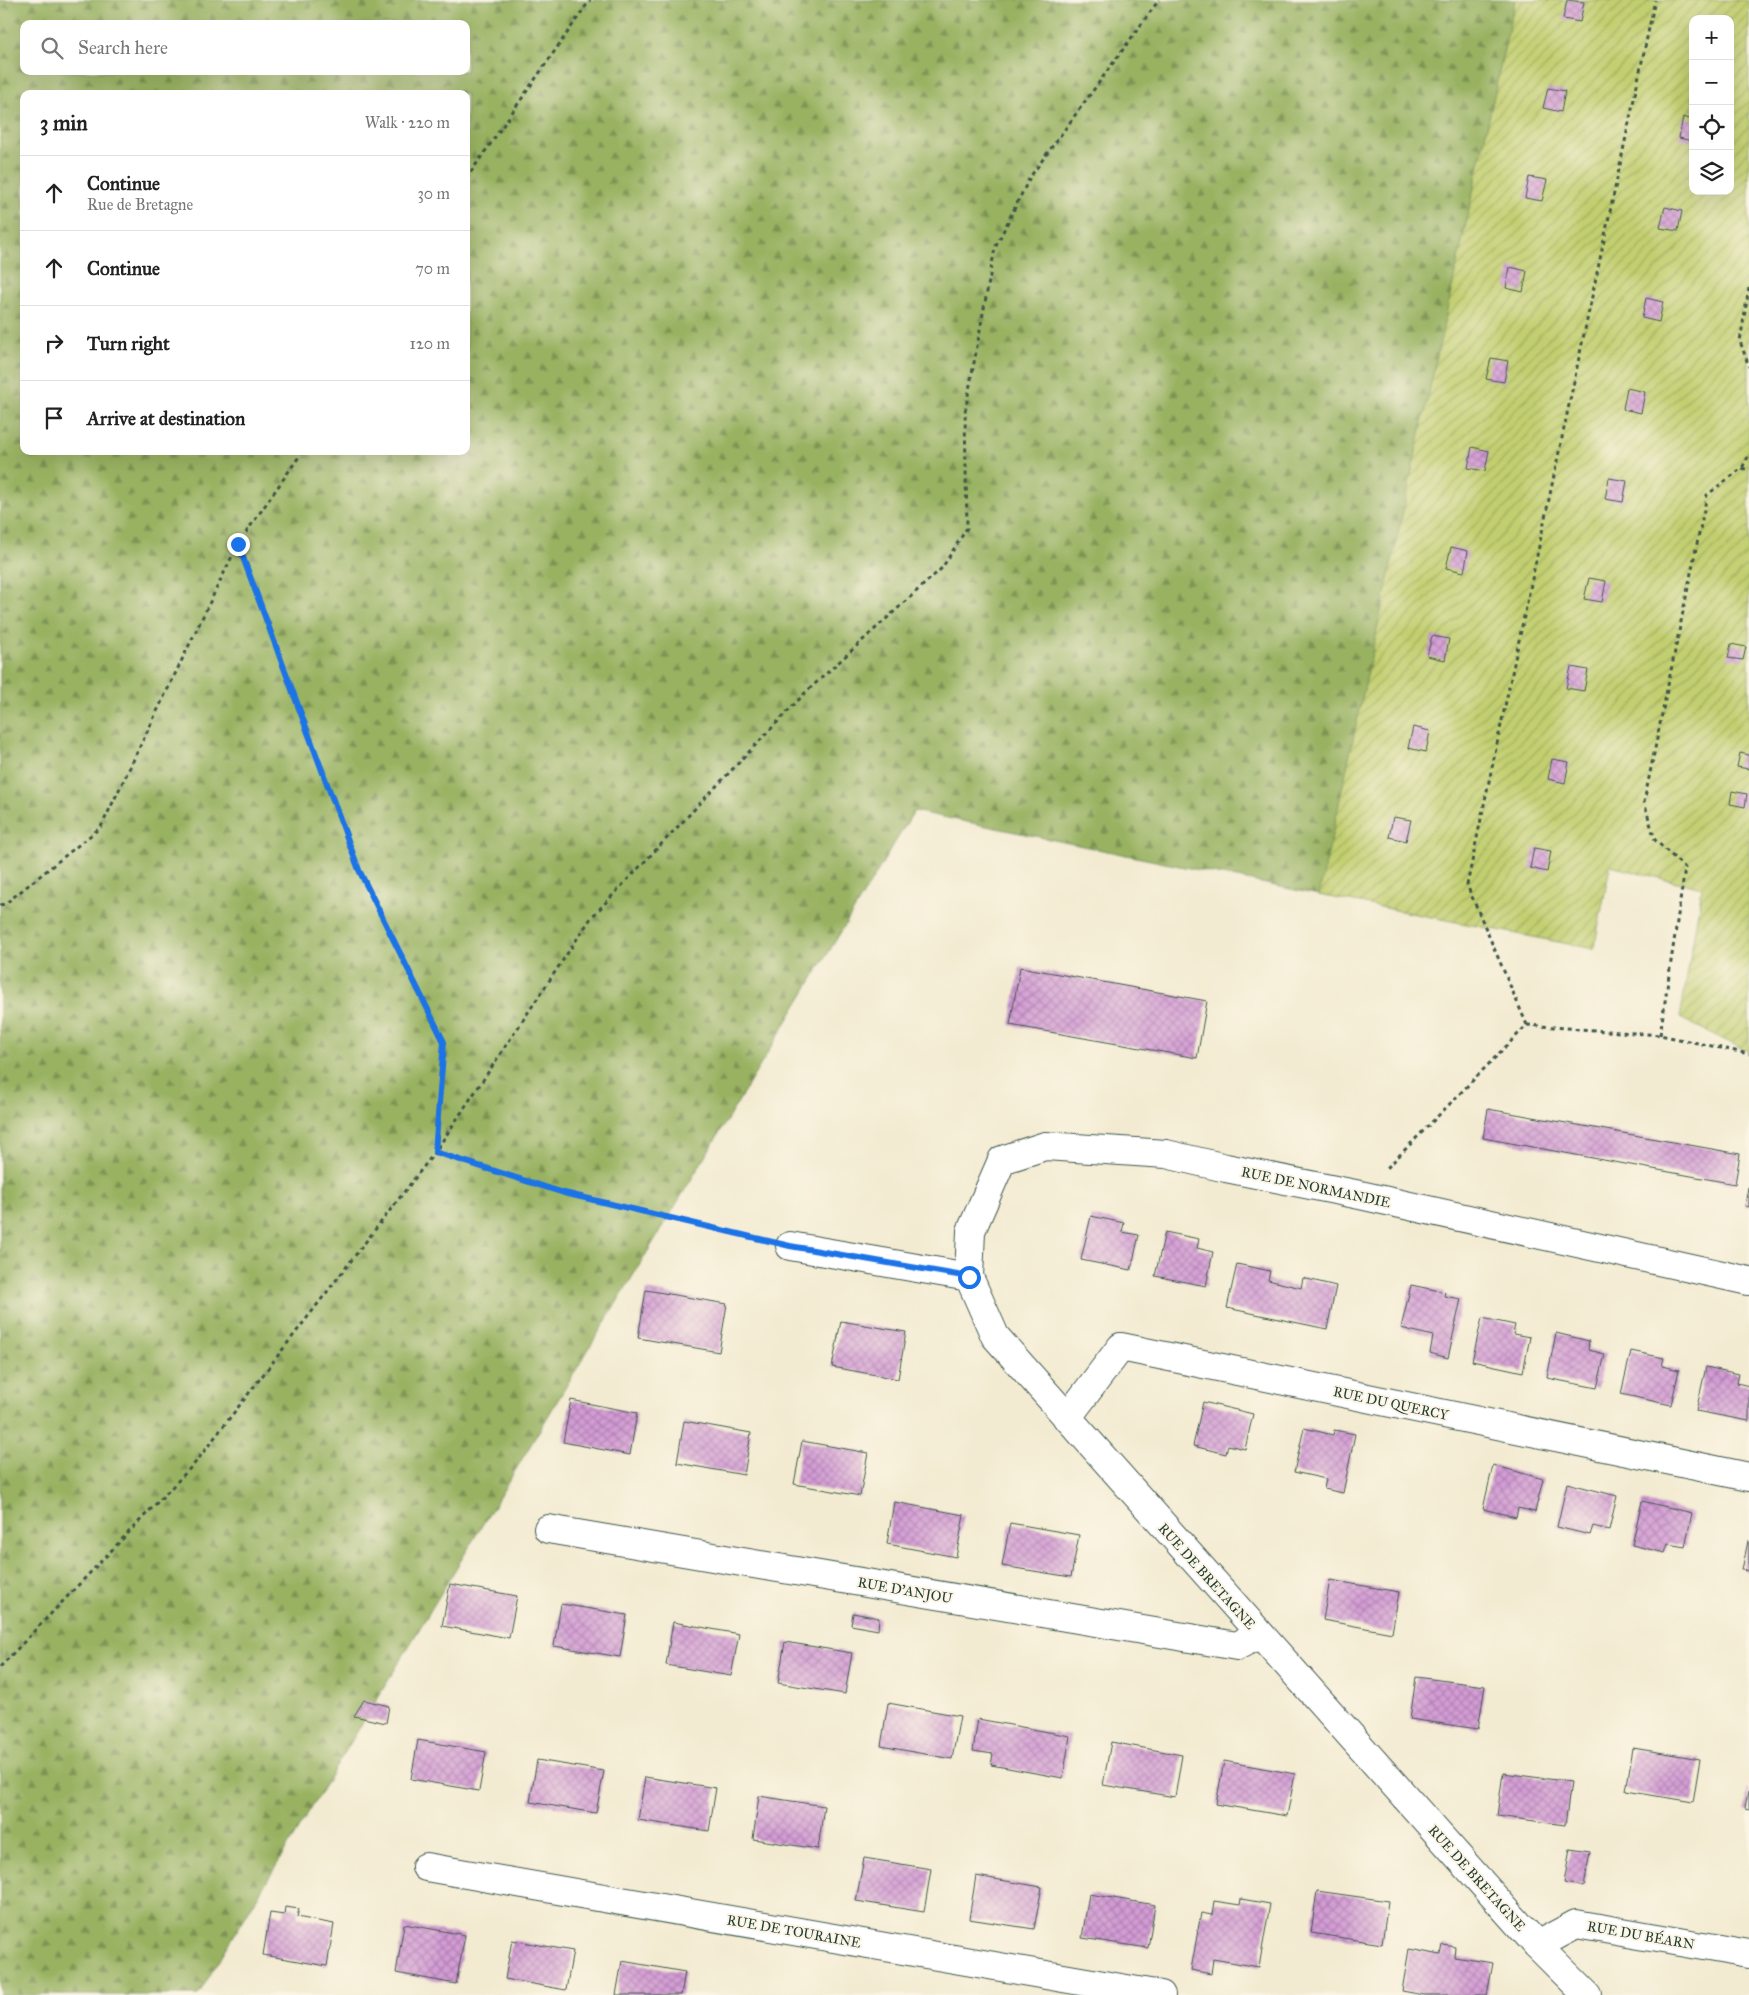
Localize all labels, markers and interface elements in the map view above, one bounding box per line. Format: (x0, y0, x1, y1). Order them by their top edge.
map controls (1689, 15, 1734, 195)
button: + (1689, 15, 1734, 60)
search box (20, 20, 470, 75)
icon: search (38, 34, 66, 62)
text: Search here (78, 36, 168, 59)
button: − (1689, 60, 1734, 105)
button: locate (1689, 105, 1734, 150)
text: 3 min (40, 110, 88, 136)
text: Walk · 220 m (365, 113, 450, 132)
button: layers (1689, 150, 1734, 195)
text: Continue (87, 172, 160, 195)
icon: ahead (40, 179, 68, 207)
text: 30 m (417, 184, 450, 203)
text: Rue de Bretagne (87, 195, 193, 214)
icon: ahead (40, 254, 68, 282)
text: Continue (87, 257, 160, 280)
text: 70 m (415, 259, 450, 278)
icon: right (40, 329, 68, 357)
text: Turn right (87, 332, 170, 355)
text: 120 m (410, 334, 450, 353)
icon: arrive (40, 404, 68, 432)
text: Arrive at destination (87, 407, 245, 430)
route end (227, 533, 250, 556)
street label: RUE DE NORMANDIE (1240, 1163, 1392, 1212)
route start (958, 1266, 981, 1289)
street label: RUE DU QUERCY (1332, 1383, 1451, 1424)
street label: RUE DE BRETAGNE (1154, 1520, 1259, 1633)
street label: RUE D'ANJOU (856, 1574, 954, 1608)
street label: RUE DE BRETAGNE (1424, 1822, 1529, 1935)
street label: RUE DE TOURAINE (726, 1911, 862, 1952)
street label: RUE DU BÉARN (1586, 1916, 1696, 1953)

